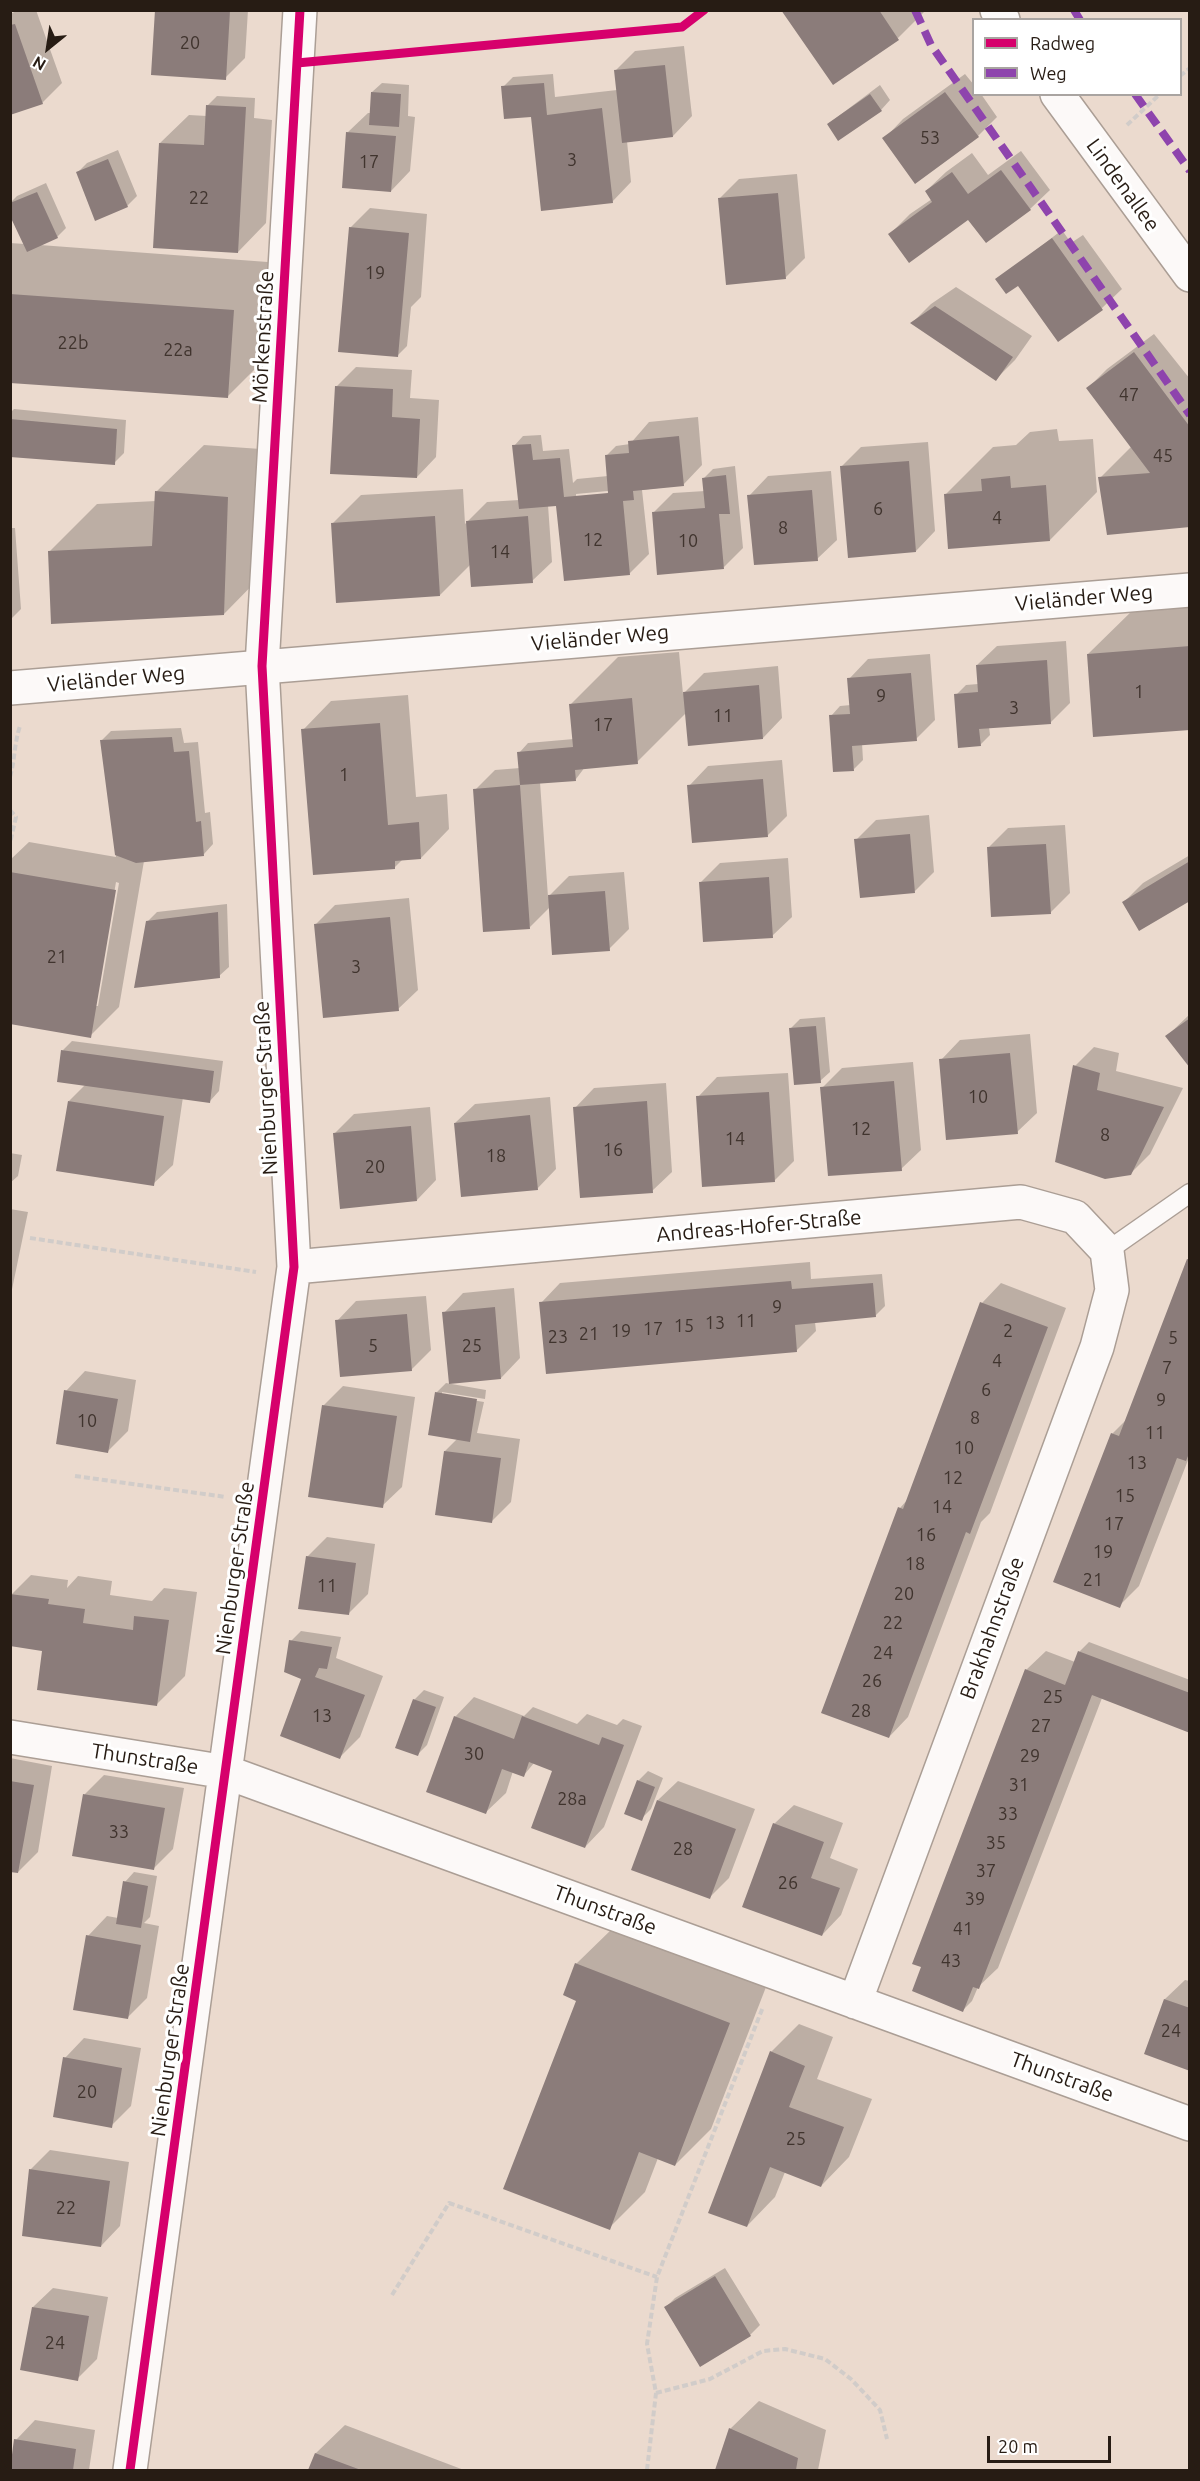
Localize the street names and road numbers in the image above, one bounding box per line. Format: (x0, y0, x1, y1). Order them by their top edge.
street label: Lindenallee (1081, 134, 1165, 236)
street label: Mörkenstraße (247, 270, 279, 404)
street label: Vieländer Weg (1014, 579, 1154, 617)
street label: Vieländer Weg (530, 619, 670, 657)
street label: Vieländer Weg (46, 660, 186, 698)
street label: Nienburger Straße (249, 1000, 283, 1176)
street label: Andreas-Hofer-Straße (655, 1204, 863, 1248)
street label: Nienburger Straße (210, 1480, 260, 1656)
street label: Brakhahnstraße (955, 1553, 1029, 1703)
street label: Thunstraße (90, 1738, 200, 1780)
street label: Thunstraße (550, 1880, 660, 1940)
street label: Nienburger Straße (145, 1962, 195, 2138)
street label: Thunstraße (1007, 2047, 1117, 2107)

